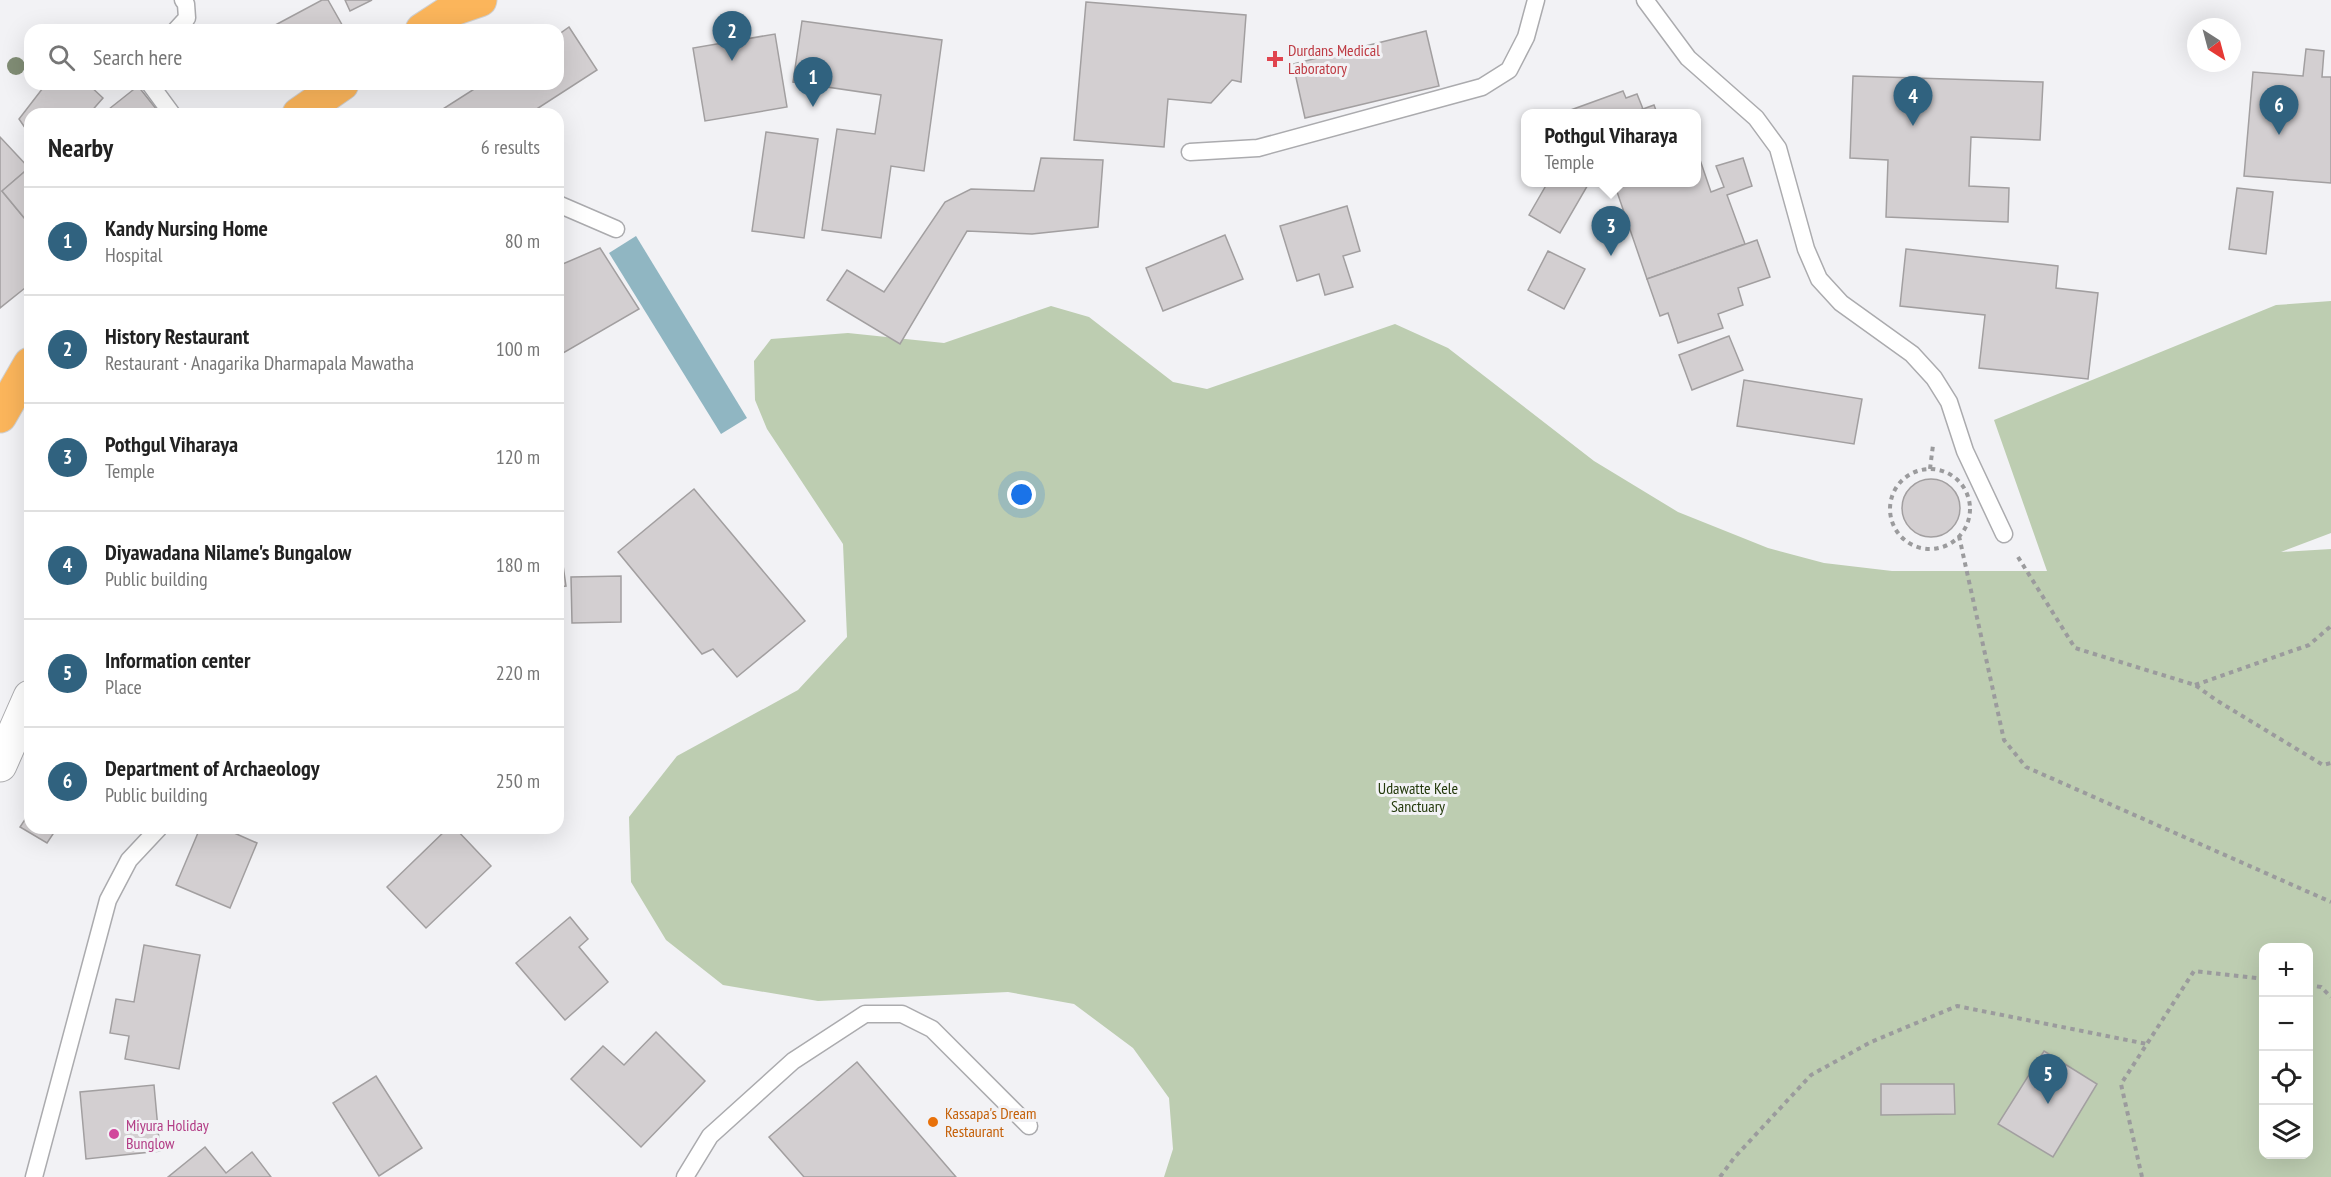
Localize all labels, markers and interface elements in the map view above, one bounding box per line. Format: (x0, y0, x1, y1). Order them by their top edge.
pin: 2 (712, 11, 752, 61)
north arrow (2187, 18, 2241, 72)
search box (24, 24, 564, 90)
place label: Durdans Medical Laboratory (1288, 40, 1380, 78)
icon: search (45, 41, 78, 74)
text: Search here (93, 43, 182, 71)
marker: Durdans Medical Laboratory (1266, 50, 1284, 68)
pin: 1 (794, 57, 832, 107)
pin: 4 (1894, 76, 1932, 126)
pin: 6 (2260, 86, 2298, 135)
popup (1521, 109, 1701, 187)
text: Pothgul Viharaya (1544, 121, 1678, 149)
text: Nearby (48, 131, 113, 164)
text: 6 results (481, 134, 540, 160)
text: Temple (1544, 149, 1594, 175)
pin: 3 (1592, 206, 1630, 256)
text: Kandy Nursing Home (105, 214, 268, 242)
text: 1 (63, 228, 72, 254)
text: 80 m (505, 228, 540, 254)
text: Hospital (105, 242, 162, 268)
text: History Restaurant (105, 322, 249, 350)
text: 2 (63, 336, 72, 362)
text: 100 m (496, 336, 540, 362)
text: Restaurant · Anagarika Dharmapala Mawatha (105, 350, 414, 376)
text: Pothgul Viharaya (105, 430, 238, 458)
text: 3 (63, 444, 72, 470)
text: 120 m (496, 444, 540, 470)
text: Temple (105, 458, 155, 484)
your location (1007, 480, 1036, 509)
text: Diyawadana Nilame's Bungalow (105, 538, 351, 566)
text: 4 (63, 552, 72, 578)
text: 180 m (496, 552, 540, 578)
text: Public building (105, 566, 208, 592)
text: Information center (105, 646, 250, 674)
text: 5 (63, 660, 72, 686)
text: 220 m (496, 660, 540, 686)
text: Place (105, 674, 142, 700)
text: Department of Archaeology (105, 754, 320, 782)
text: 6 (63, 768, 72, 794)
text: 250 m (496, 768, 540, 794)
park label: Udawatte Kele Sanctuary (1378, 778, 1458, 816)
text: Public building (105, 782, 208, 808)
map controls (2259, 943, 2313, 1159)
button: + (2259, 943, 2313, 997)
button: − (2259, 997, 2313, 1051)
button: locate (2259, 1051, 2313, 1105)
pin: 5 (2028, 1054, 2068, 1104)
place label: Kassapa's Dream Restaurant (945, 1103, 1036, 1141)
button: layers (2259, 1105, 2313, 1159)
place label: Miyura Holiday Bunglow (126, 1115, 209, 1153)
marker: Kassapa's Dream Restaurant (926, 1115, 940, 1129)
marker: Miyura Holiday Bunglow (107, 1127, 121, 1141)

